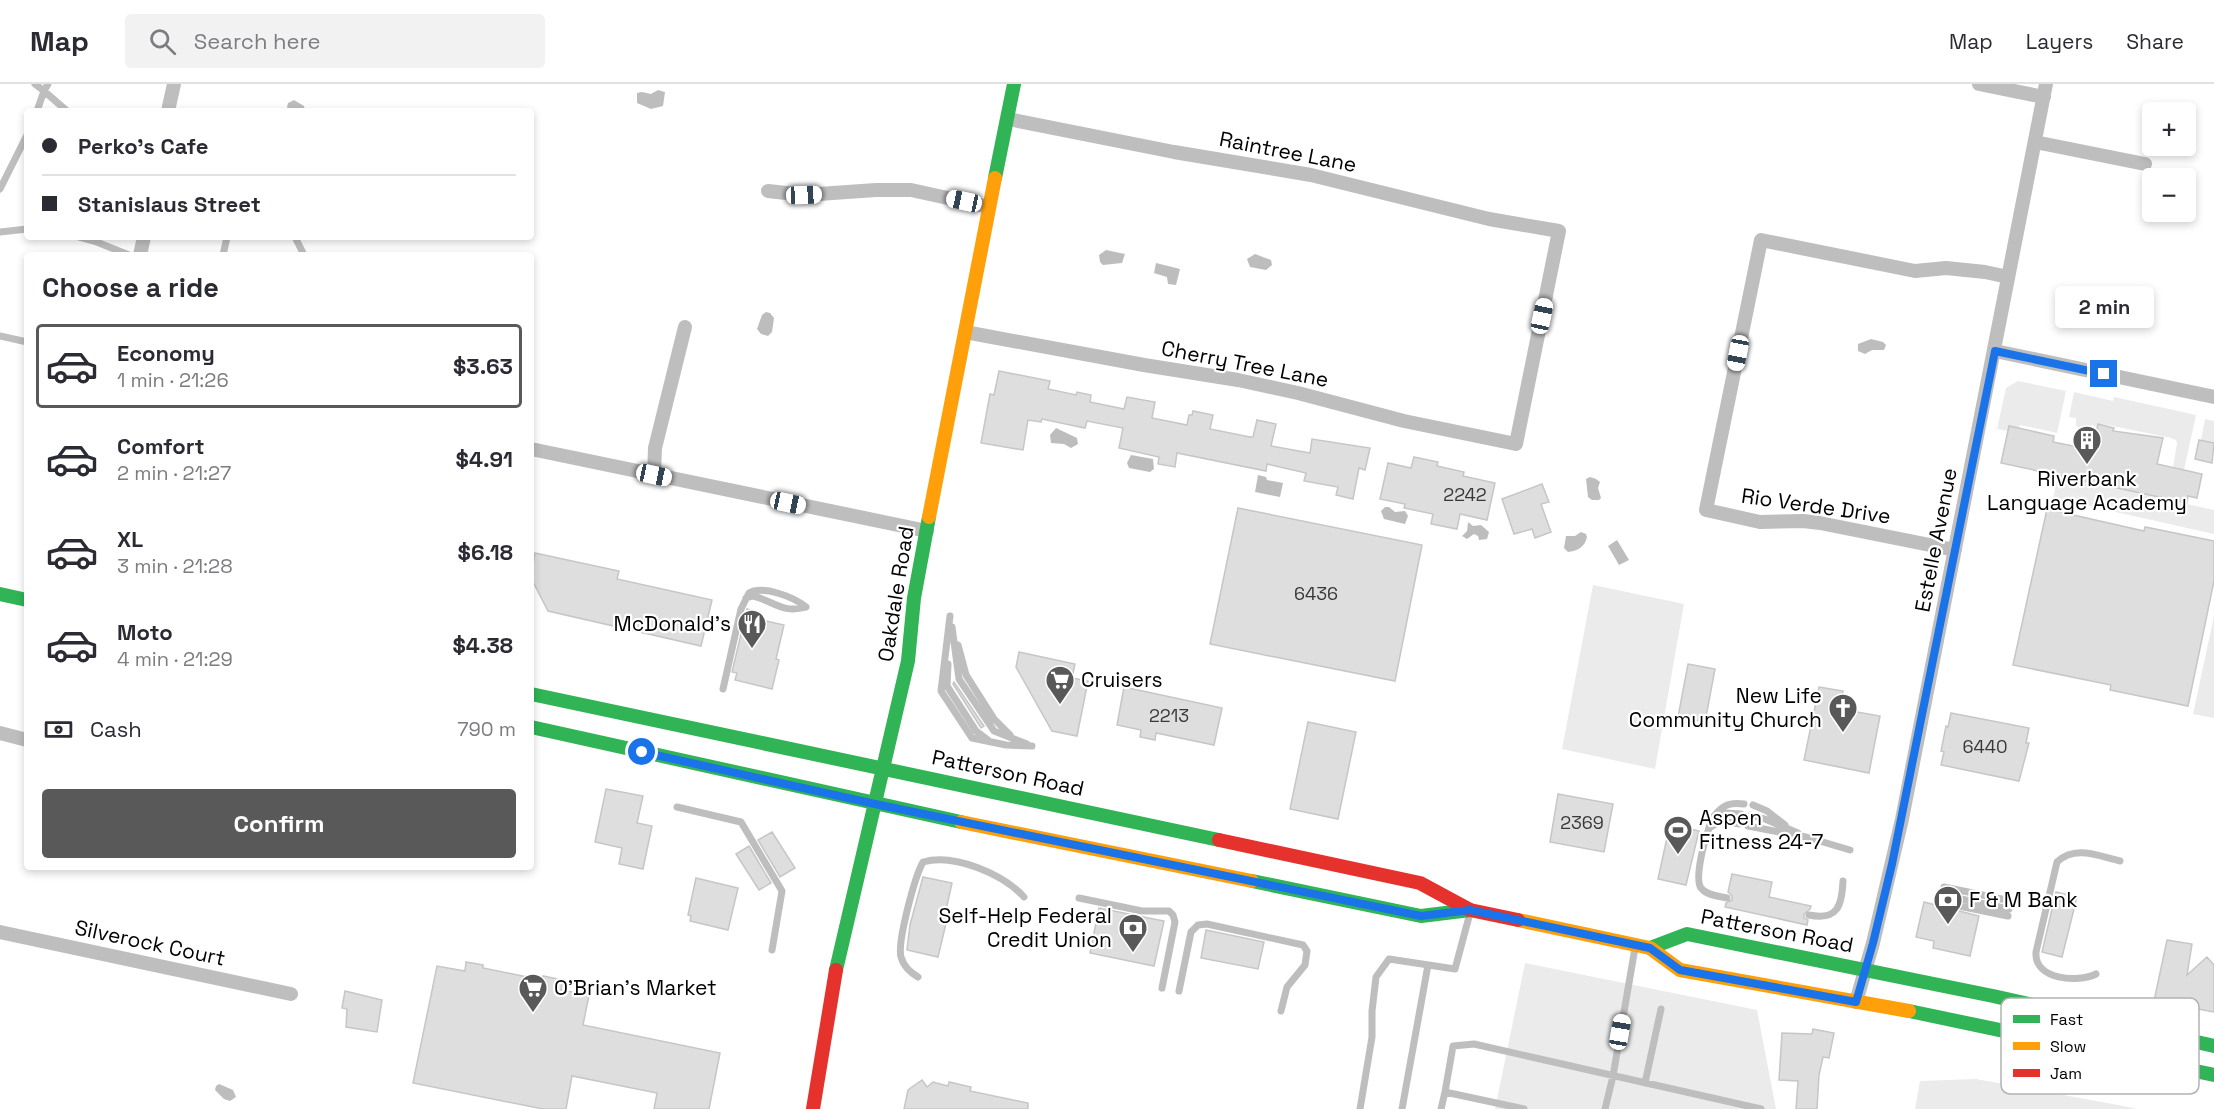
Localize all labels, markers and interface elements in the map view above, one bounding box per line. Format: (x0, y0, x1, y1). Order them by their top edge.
search box (125, 14, 545, 68)
text: Map (30, 23, 89, 59)
icon: search (146, 25, 179, 58)
text: Search here (194, 27, 321, 55)
text: Map (1949, 28, 1993, 55)
text: Layers (2026, 28, 2093, 55)
text: Share (2126, 28, 2184, 55)
map controls (2142, 102, 2196, 222)
button: + (2142, 102, 2196, 156)
street label: Raintree Lane (1217, 125, 1359, 178)
text: Perko's Cafe (78, 132, 209, 160)
button: − (2142, 168, 2196, 222)
car (786, 185, 822, 205)
car (945, 188, 983, 214)
text: Stanislaus Street (78, 190, 261, 218)
text: Choose a ride (42, 270, 219, 305)
callout: 2 min (2054, 287, 2154, 329)
text: 2 min (2079, 294, 2130, 320)
car (1529, 297, 1555, 335)
street label: Cherry Tree Lane (1159, 334, 1331, 393)
car (1726, 334, 1750, 372)
icon: car (45, 339, 99, 393)
text: Economy (117, 339, 215, 367)
text: $3.63 (453, 352, 513, 380)
route end (2090, 360, 2117, 387)
text: 1 min · 21:26 (117, 367, 229, 393)
building icon: Riverbank Language Academy (2071, 424, 2103, 466)
icon: car (45, 432, 99, 486)
text: Comfort (117, 432, 205, 460)
text: $4.91 (456, 445, 513, 473)
text: 2 min · 21:27 (117, 460, 231, 486)
car (635, 462, 673, 488)
street label: Estelle Avenue (1908, 465, 1963, 614)
place label: Riverbank Language Academy (1987, 465, 2187, 516)
street label: Rio Verde Drive (1740, 482, 1892, 529)
house number: 2242 (1443, 483, 1487, 506)
car (769, 490, 807, 516)
street label: Oakdale Road (871, 524, 920, 664)
icon: car (45, 525, 99, 579)
text: XL (117, 525, 143, 553)
text: $6.18 (458, 538, 513, 566)
text: 3 min · 21:28 (117, 553, 233, 579)
house number: 6436 (1294, 582, 1338, 605)
restaurant icon: McDonald's (736, 608, 768, 650)
place label: McDonald's (613, 610, 731, 637)
icon: car (45, 618, 99, 672)
text: Moto (117, 618, 173, 646)
text: $4.38 (453, 631, 513, 659)
text: 4 min · 21:29 (117, 646, 233, 672)
supermarket icon: Cruisers (1044, 664, 1076, 706)
place label: Cruisers (1081, 666, 1163, 693)
place label: New Life Community Church (1629, 682, 1822, 733)
church icon: New Life Community Church (1827, 692, 1859, 734)
house number: 2213 (1149, 704, 1189, 727)
icon: cash (42, 713, 75, 746)
text: Cash (90, 715, 142, 743)
text: 790 m (457, 716, 516, 742)
house number: 6440 (1962, 735, 2008, 758)
route start (628, 738, 655, 765)
street label: Patterson Road (930, 743, 1087, 802)
button: Confirm (42, 789, 516, 858)
place label: Aspen Fitness 24-7 (1699, 804, 1824, 855)
house number: 2369 (1560, 811, 1604, 834)
sports icon: Aspen Fitness 24-7 (1662, 814, 1694, 856)
bank icon: F & M Bank (1932, 884, 1964, 926)
place label: F & M Bank (1969, 886, 2078, 913)
place label: Self-Help Federal Credit Union (938, 902, 1112, 953)
street label: Patterson Road (1698, 902, 1856, 959)
bank icon: Self-Help Federal Credit Union (1117, 912, 1149, 954)
street label: Silverock Court (72, 913, 228, 972)
supermarket icon: O'Brian's Market (517, 972, 549, 1014)
place label: O'Brian's Market (554, 974, 717, 1001)
legend (2001, 998, 2199, 1094)
text: Fast (2050, 1009, 2083, 1030)
car (1608, 1013, 1632, 1051)
text: Slow (2050, 1036, 2086, 1057)
text: Jam (2050, 1063, 2082, 1084)

